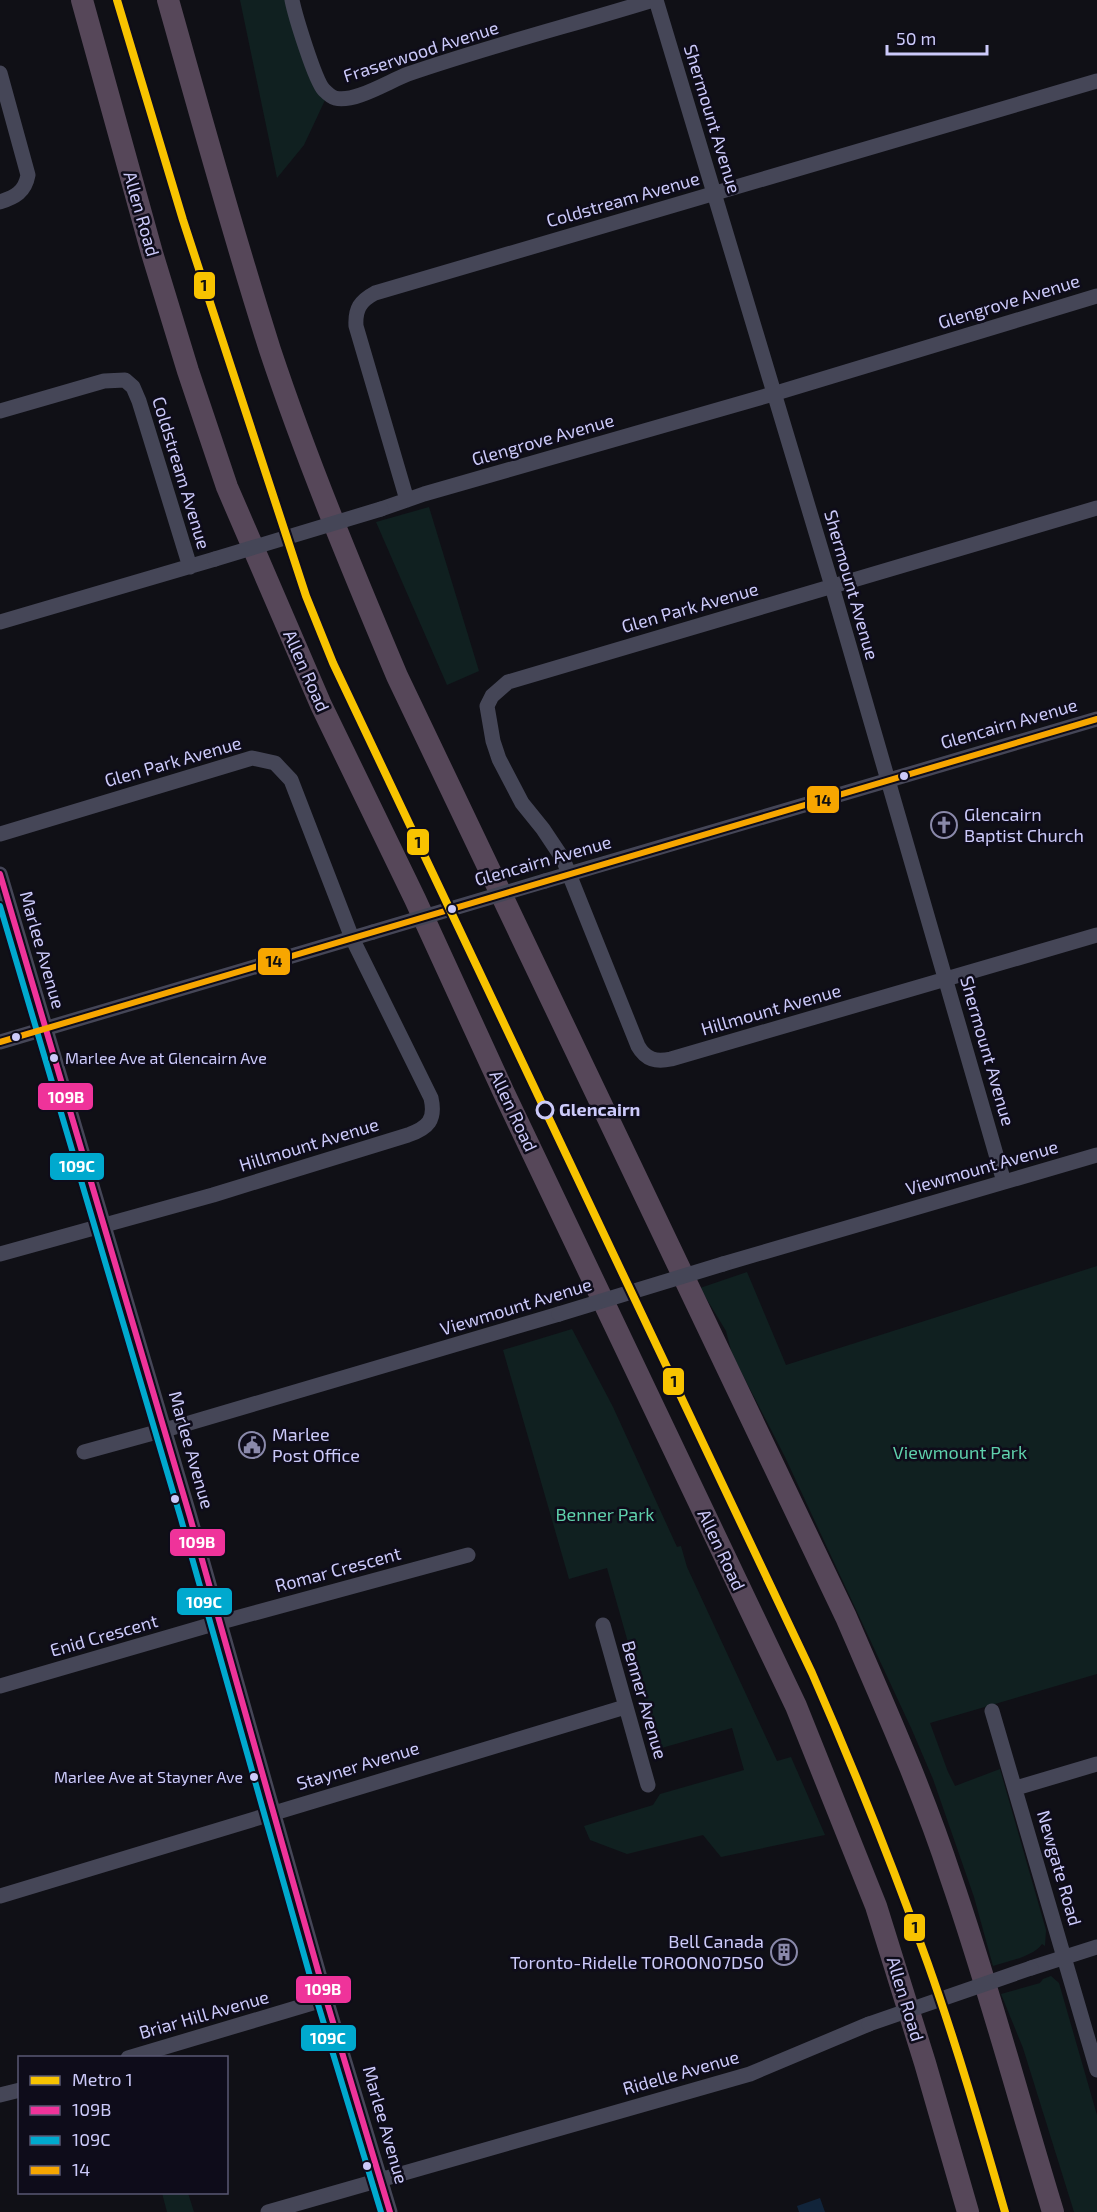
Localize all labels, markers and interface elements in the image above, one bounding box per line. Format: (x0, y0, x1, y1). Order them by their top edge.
street label: Fraserwood Avenue (340, 16, 501, 87)
scale bar (887, 18, 988, 56)
text: 50 m (896, 27, 936, 49)
street label: Shermount Avenue (680, 41, 746, 196)
street label: Coldstream Avenue (544, 167, 702, 231)
street label: Allen Road (119, 169, 165, 259)
street label: Glengrove Avenue (935, 269, 1082, 333)
line badge: 1 (193, 271, 216, 300)
text: 1 (201, 275, 207, 294)
street label: Coldstream Avenue (148, 394, 216, 552)
street label: Glengrove Avenue (469, 408, 616, 470)
street label: Shermount Avenue (820, 507, 884, 662)
street label: Glen Park Avenue (619, 577, 761, 637)
street label: Allen Road (279, 626, 335, 715)
street label: Glencairn Avenue (938, 693, 1080, 753)
street label: Glen Park Avenue (102, 731, 244, 791)
unlabelled marker (898, 770, 910, 782)
line badge: 14 (806, 785, 840, 814)
text: 14 (814, 790, 832, 809)
place label: Glencairn Baptist Church (964, 803, 1084, 846)
church icon: Glencairn Baptist Church (929, 810, 959, 840)
line badge: 1 (406, 828, 430, 856)
street label: Glencairn Avenue (472, 830, 614, 890)
text: 1 (415, 832, 421, 851)
street label: Marlee Avenue (16, 888, 70, 1011)
unlabelled marker (446, 903, 458, 915)
line badge: 14 (257, 947, 291, 976)
text: 14 (265, 951, 283, 970)
street label: Shermount Avenue (956, 973, 1020, 1128)
street label: Hillmount Avenue (698, 979, 843, 1040)
unlabelled marker (10, 1031, 22, 1043)
place label: Marlee Ave at Glencairn Ave (65, 1048, 267, 1067)
marker: Marlee Ave at Glencairn Ave (48, 1052, 60, 1064)
street label: Allen Road (485, 1066, 542, 1155)
line badge: 109B (37, 1082, 94, 1111)
text: 109B (48, 1087, 84, 1106)
place label: Glencairn (559, 1098, 640, 1120)
marker: Glencairn (536, 1101, 554, 1119)
street label: Hillmount Avenue (236, 1112, 381, 1176)
street label: Viewmount Avenue (903, 1135, 1060, 1199)
line badge: 109C (49, 1152, 105, 1181)
text: 109C (59, 1156, 95, 1175)
street label: Viewmount Avenue (437, 1273, 594, 1340)
line badge: 1 (662, 1367, 685, 1396)
text: 1 (671, 1371, 677, 1390)
street label: Marlee Avenue (165, 1388, 219, 1511)
place label: Marlee Post Office (272, 1423, 360, 1466)
public building icon: Marlee Post Office (237, 1430, 267, 1460)
park label: Viewmount Park (893, 1441, 1027, 1463)
unlabelled marker (169, 1493, 181, 1505)
park label: Benner Park (555, 1503, 655, 1525)
street label: Allen Road (693, 1505, 750, 1594)
line badge: 109B (169, 1528, 226, 1557)
text: 109B (179, 1532, 215, 1551)
street label: Romar Crescent (272, 1542, 403, 1596)
line badge: 109C (176, 1587, 233, 1616)
text: 109C (186, 1592, 222, 1611)
street label: Enid Crescent (47, 1609, 160, 1661)
street label: Benner Avenue (618, 1638, 672, 1761)
street label: Stayner Avenue (294, 1736, 422, 1794)
place label: Marlee Ave at Stayner Ave (54, 1767, 243, 1786)
marker: Marlee Ave at Stayner Ave (248, 1771, 260, 1783)
street label: Newgate Road (1033, 1807, 1087, 1928)
line badge: 1 (903, 1913, 926, 1942)
text: 1 (912, 1917, 918, 1936)
place label: Bell Canada Toronto-Ridelle TOROON07DS0 (510, 1930, 764, 1973)
building icon: Bell Canada Toronto-Ridelle TOROON07DS0 (769, 1937, 799, 1967)
street label: Allen Road (883, 1954, 929, 2044)
line badge: 109B (295, 1975, 352, 2004)
text: 109B (305, 1979, 341, 1998)
street label: Briar Hill Avenue (136, 1985, 271, 2043)
line badge: 109C (300, 2024, 357, 2052)
text: 109C (310, 2028, 346, 2047)
street label: Ridelle Avenue (620, 2045, 741, 2099)
legend (18, 2056, 228, 2194)
street label: Marlee Avenue (359, 2063, 413, 2186)
text: Metro 1 (72, 2068, 133, 2090)
text: 109B (72, 2098, 111, 2120)
text: 109C (72, 2128, 111, 2150)
text: 14 (72, 2158, 90, 2180)
unlabelled marker (361, 2160, 373, 2172)

